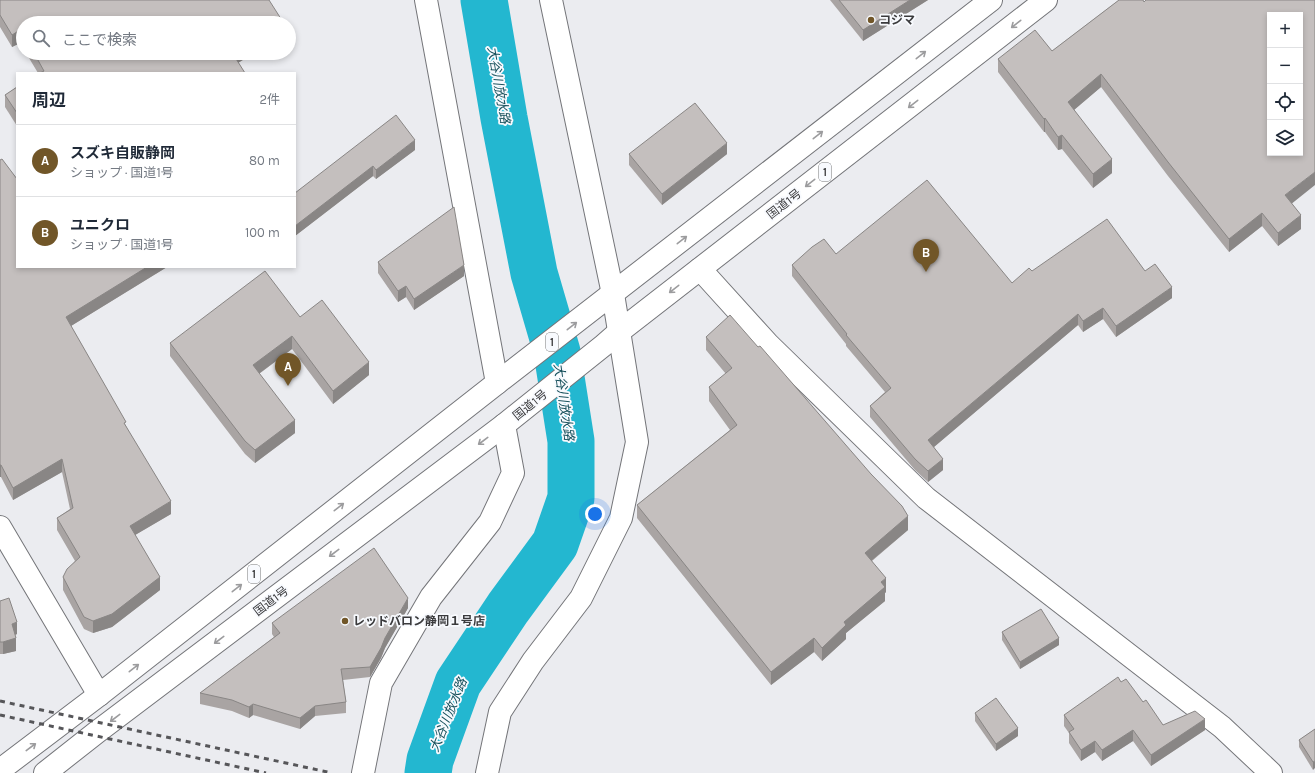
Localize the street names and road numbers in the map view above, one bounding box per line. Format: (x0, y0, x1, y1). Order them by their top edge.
road number: 1 (819, 163, 831, 181)
street label: 国道1号 (764, 186, 804, 222)
road number: 1 (546, 333, 558, 351)
street label: 国道1号 (510, 387, 550, 423)
road number: 1 (248, 565, 260, 583)
street label: 国道1号 (251, 583, 291, 619)

